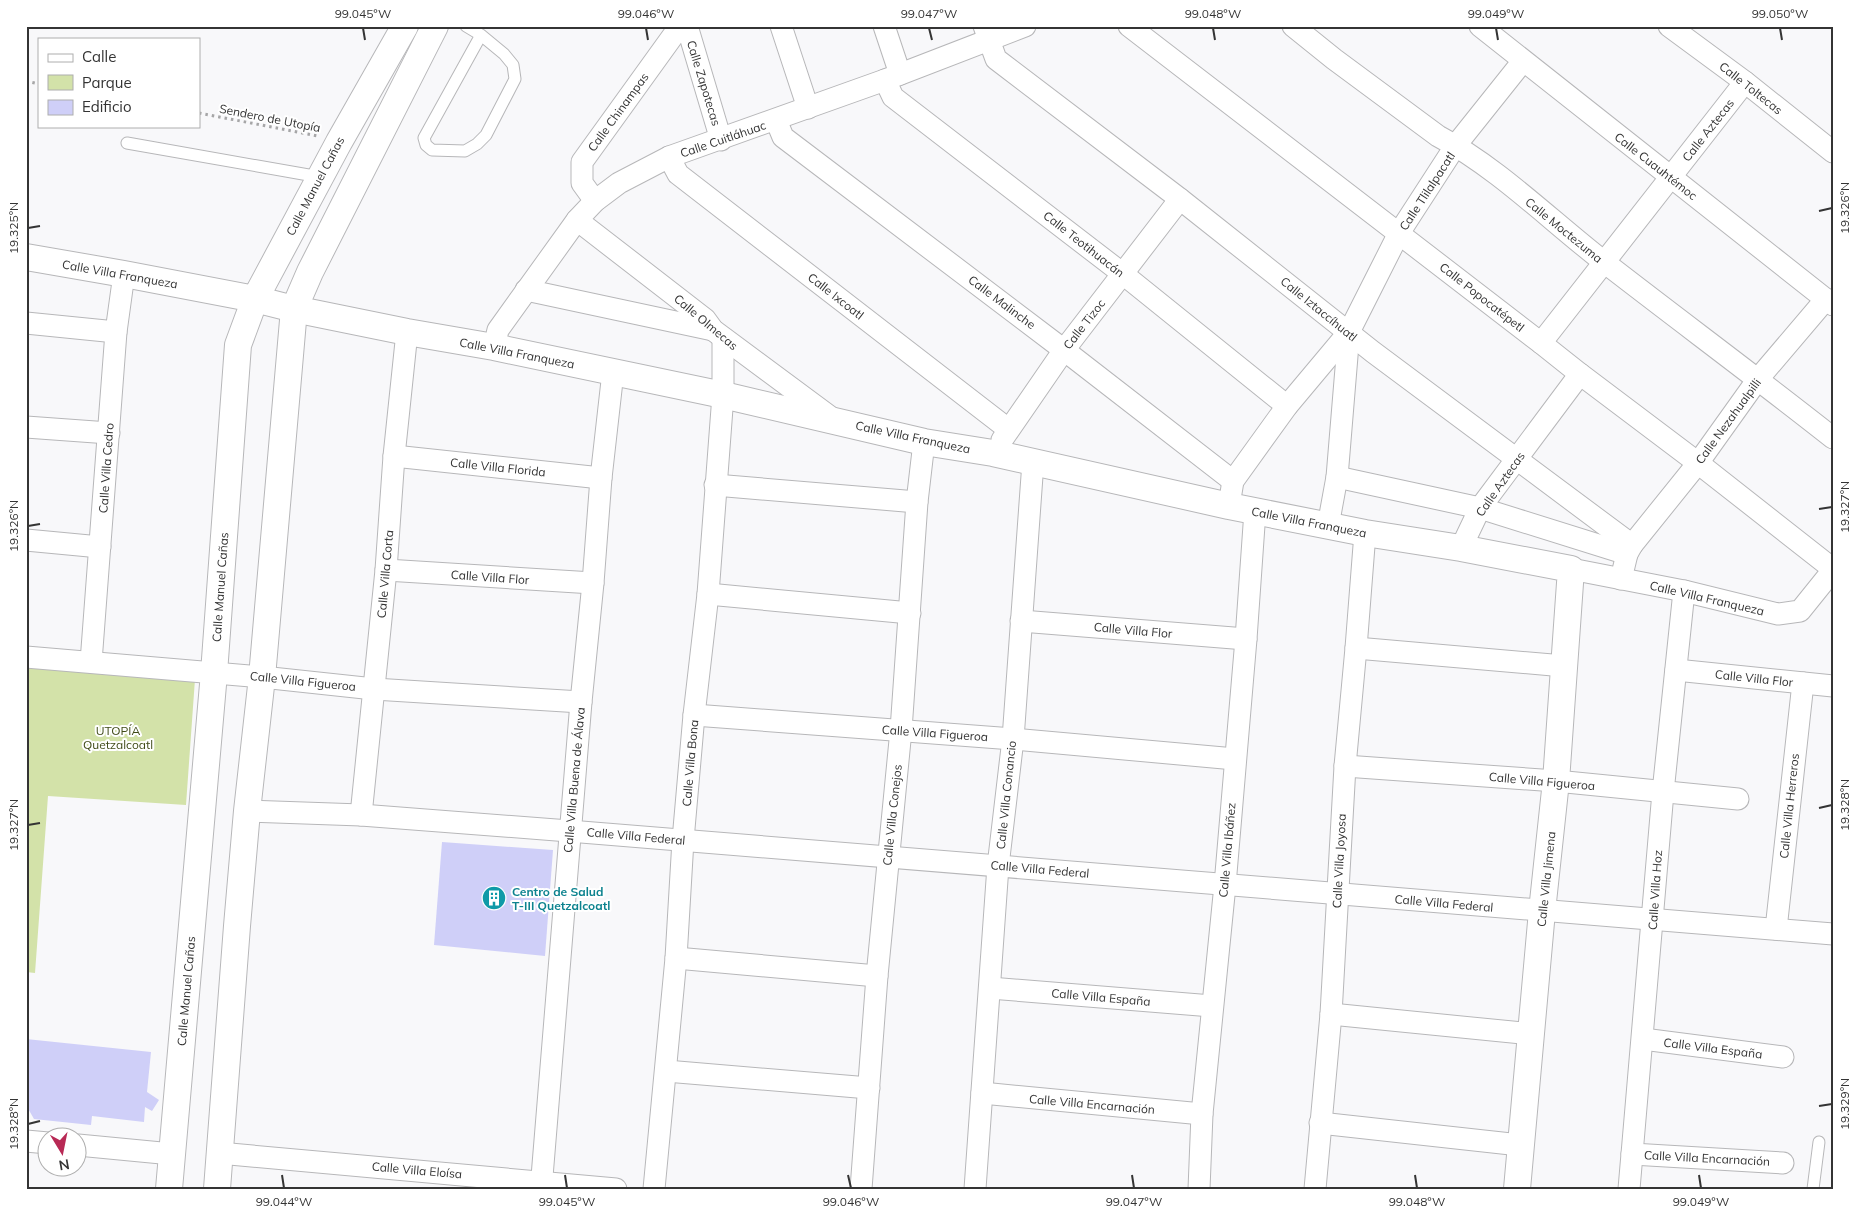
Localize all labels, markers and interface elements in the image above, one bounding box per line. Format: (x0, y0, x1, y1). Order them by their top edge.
text: 99.045°W (335, 6, 391, 21)
text: 99.046°W (618, 6, 674, 21)
text: 99.047°W (901, 6, 957, 21)
text: 99.048°W (1185, 6, 1241, 21)
text: 99.049°W (1468, 6, 1524, 21)
text: 99.050°W (1752, 6, 1808, 21)
legend (38, 38, 200, 128)
street label: Calle Zapotecas (684, 38, 724, 128)
text: Calle (82, 47, 116, 66)
street label: Calle Toltecas (1716, 59, 1786, 117)
street label: Calle Chinampas (584, 70, 652, 154)
text: Parque (82, 73, 132, 92)
street label: Calle Aztecas (1679, 96, 1737, 164)
text: Edificio (82, 97, 132, 116)
street label: Sendero de Utopía (218, 101, 322, 135)
street label: Calle Cuitláhuac (678, 117, 768, 161)
street label: Calle Cuauhtémoc (1612, 129, 1700, 203)
street label: Calle Manuel Cañas (283, 134, 347, 238)
street label: Calle Tlilalpacatl (1396, 149, 1458, 233)
text: 19.326°N (1837, 182, 1852, 234)
street label: Calle Moctezuma (1522, 194, 1606, 266)
text: 19.325°N (6, 202, 21, 254)
street label: Calle Teotihuacán (1041, 208, 1127, 280)
street label: Calle Villa Franqueza (61, 256, 179, 292)
street label: Calle Popocatépetl (1437, 259, 1527, 335)
street label: Calle Ixcoatl (805, 269, 867, 323)
street label: Calle Malinche (965, 272, 1039, 332)
street label: Calle Iztaccíhuatl (1278, 274, 1360, 344)
street label: Calle Olmecas (671, 291, 741, 353)
street label: Calle Tizoc (1060, 296, 1108, 352)
street label: Calle Villa Franqueza (458, 334, 576, 372)
street label: Calle Nezahualpilli (1692, 375, 1764, 467)
street label: Calle Villa Franqueza (854, 417, 972, 457)
street label: Calle Villa Cedro (95, 422, 117, 514)
street label: Calle Aztecas (1472, 449, 1528, 519)
street label: Calle Villa Florida (450, 455, 546, 479)
text: 19.327°N (1837, 481, 1852, 533)
text: 19.326°N (6, 500, 21, 552)
street label: Calle Villa Franqueza (1250, 503, 1368, 541)
street label: Calle Villa Corta (374, 529, 396, 619)
street label: Calle Manuel Cañas (209, 532, 231, 642)
street label: Calle Villa Flor (450, 567, 530, 587)
street label: Calle Villa Franqueza (1648, 578, 1766, 618)
street label: Calle Villa Flor (1093, 619, 1173, 641)
street label: Calle Villa Flor (1714, 666, 1795, 690)
street label: Calle Villa Figueroa (249, 668, 357, 694)
street label: Calle Villa Buena de Álava (560, 707, 588, 853)
street label: Calle Villa Bona (679, 719, 701, 807)
street label: Calle Villa Figueroa (881, 722, 989, 744)
park label: UTOPÍA Quetzalcoatl (83, 723, 153, 752)
street label: Calle Villa Conancio (993, 740, 1019, 850)
street label: Calle Villa Herreros (1776, 753, 1802, 859)
street label: Calle Villa Conejos (879, 764, 905, 866)
street label: Calle Villa Figueroa (1488, 769, 1596, 793)
text: 19.328°N (1837, 779, 1852, 831)
text: 19.327°N (6, 799, 21, 851)
street label: Calle Villa Ibáñez (1215, 802, 1239, 898)
street label: Calle Villa Joyosa (1329, 813, 1349, 909)
street label: Calle Villa Federal (586, 824, 686, 848)
street label: Calle Villa Jimena (1534, 830, 1558, 928)
street label: Calle Villa Hoz (1645, 850, 1665, 930)
street label: Calle Villa Federal (990, 857, 1090, 881)
place label: Centro de Salud T-III Quetzalcoatl (512, 884, 610, 913)
building icon: Centro de Salud T-III Quetzalcoatl (481, 885, 507, 911)
street label: Calle Villa Federal (1394, 891, 1494, 915)
street label: Calle Manuel Cañas (174, 936, 198, 1046)
street label: Calle Villa España (1051, 985, 1151, 1009)
street label: Calle Villa España (1663, 1034, 1763, 1062)
text: 19.329°N (1837, 1078, 1852, 1130)
street label: Calle Villa Encarnación (1028, 1091, 1156, 1117)
text: 19.328°N (6, 1098, 21, 1150)
north arrow (38, 1128, 88, 1178)
street label: Calle Villa Encarnación (1644, 1147, 1770, 1169)
text: N (57, 1155, 71, 1175)
street label: Calle Villa Eloísa (371, 1159, 463, 1181)
text: 99.044°W (256, 1194, 312, 1209)
text: 99.045°W (539, 1194, 595, 1209)
text: 99.046°W (823, 1194, 879, 1209)
text: 99.047°W (1106, 1194, 1162, 1209)
text: 99.048°W (1389, 1194, 1445, 1209)
text: 99.049°W (1673, 1194, 1729, 1209)

